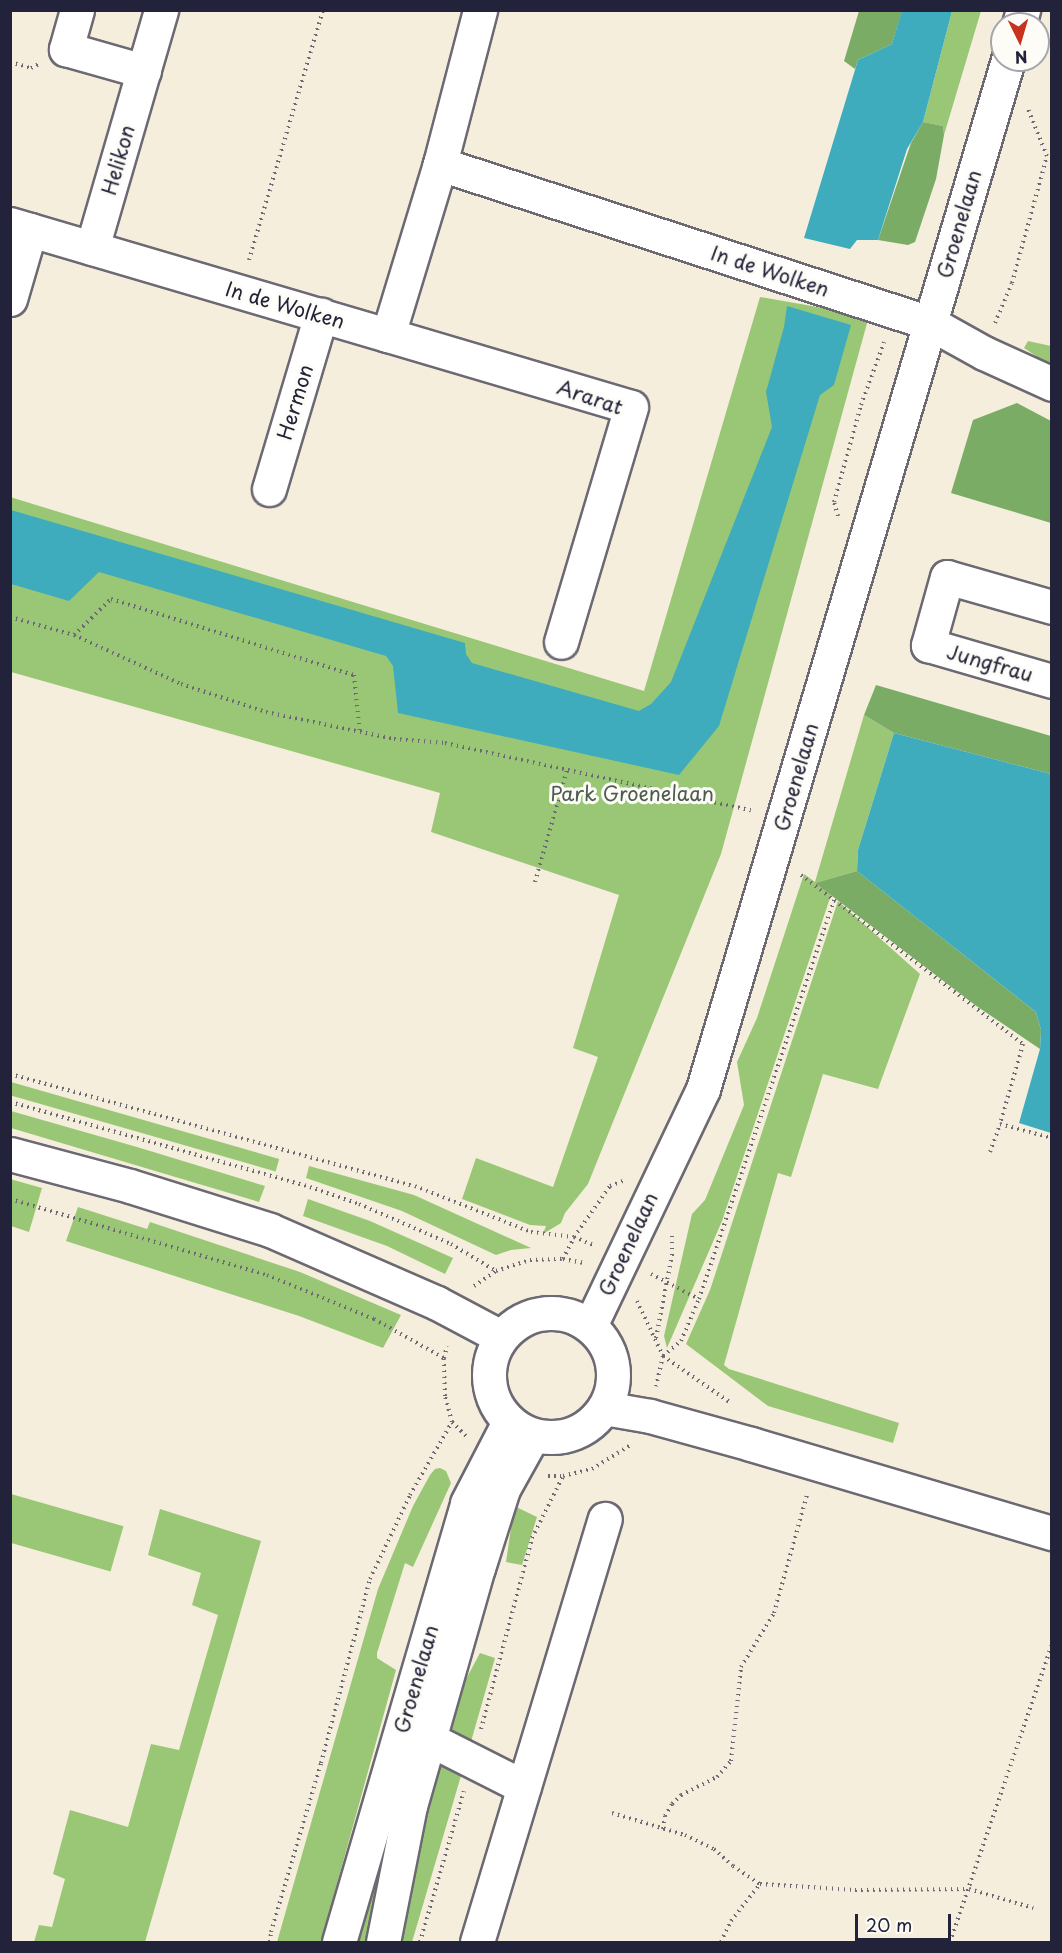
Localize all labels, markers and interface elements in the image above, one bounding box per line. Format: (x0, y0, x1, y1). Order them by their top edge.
north arrow (990, 12, 1050, 72)
text: N (1014, 45, 1029, 70)
street label: Helikon (97, 122, 139, 198)
street label: Groenelaan (932, 167, 986, 281)
street label: In de Wolken (707, 240, 833, 302)
street label: In de Wolken (222, 276, 348, 334)
street label: Hermon (272, 362, 318, 442)
street label: Ararat (554, 375, 626, 419)
street label: Jungfrau (944, 639, 1036, 687)
street label: Groenelaan (769, 720, 823, 834)
park label: Park Groenelaan (551, 781, 713, 805)
street label: Groenelaan (594, 1188, 662, 1300)
street label: Groenelaan (389, 1622, 443, 1736)
scale bar (858, 1902, 954, 1940)
text: 20 m (866, 1911, 912, 1938)

